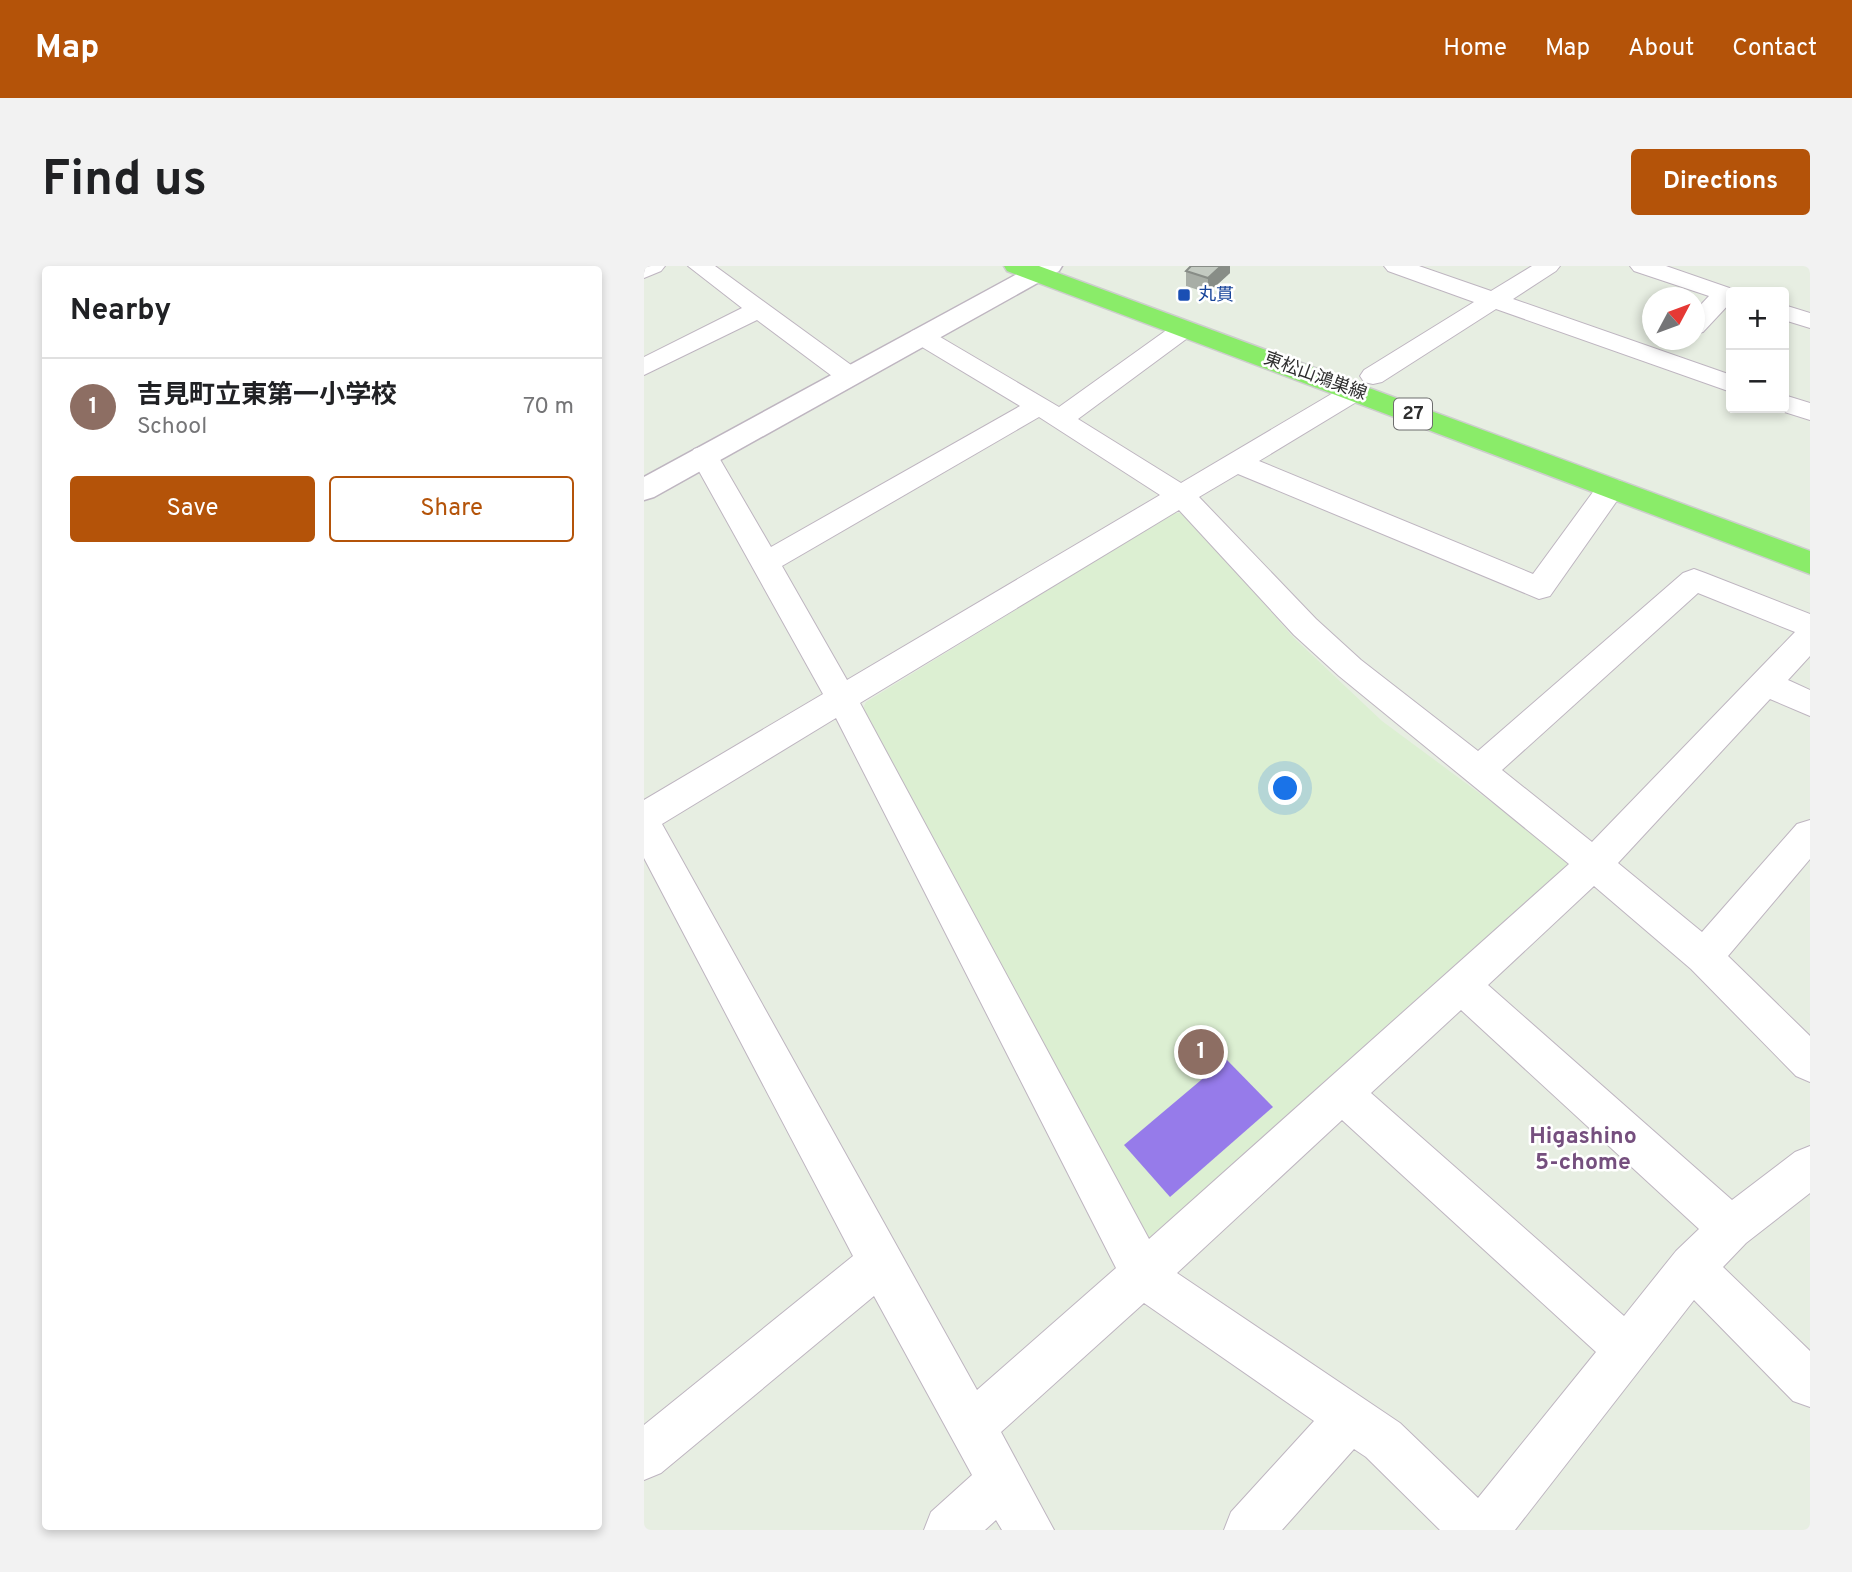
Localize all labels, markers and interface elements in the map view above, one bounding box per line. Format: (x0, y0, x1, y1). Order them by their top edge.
text: Map (35, 28, 99, 70)
text: Home (1443, 34, 1507, 64)
text: Map (1545, 34, 1590, 64)
text: About (1628, 34, 1694, 64)
text: Contact (1732, 34, 1817, 64)
button: Directions (1631, 149, 1810, 215)
text: Find us (42, 151, 207, 213)
place label: 丸貫 (1198, 284, 1234, 307)
marker: 丸貫 (1176, 287, 1192, 303)
north arrow (1642, 287, 1705, 350)
map controls (1726, 287, 1789, 413)
button: + (1726, 287, 1789, 350)
text: Nearby (70, 293, 171, 330)
street label: 東松山鴻巣線 (1260, 348, 1370, 406)
button: − (1726, 350, 1789, 413)
text: 吉見町立東第一小学校 (137, 380, 397, 413)
text: 1 (88, 393, 98, 422)
text: 70 m (523, 393, 574, 422)
road number: 27 (1394, 398, 1432, 430)
text: School (137, 413, 207, 442)
button: Save (70, 476, 315, 542)
button: Share (329, 476, 574, 542)
your location (1268, 771, 1302, 805)
pin: 1 (1178, 1026, 1224, 1078)
district label: Higashino 5-chome (1529, 1123, 1637, 1178)

